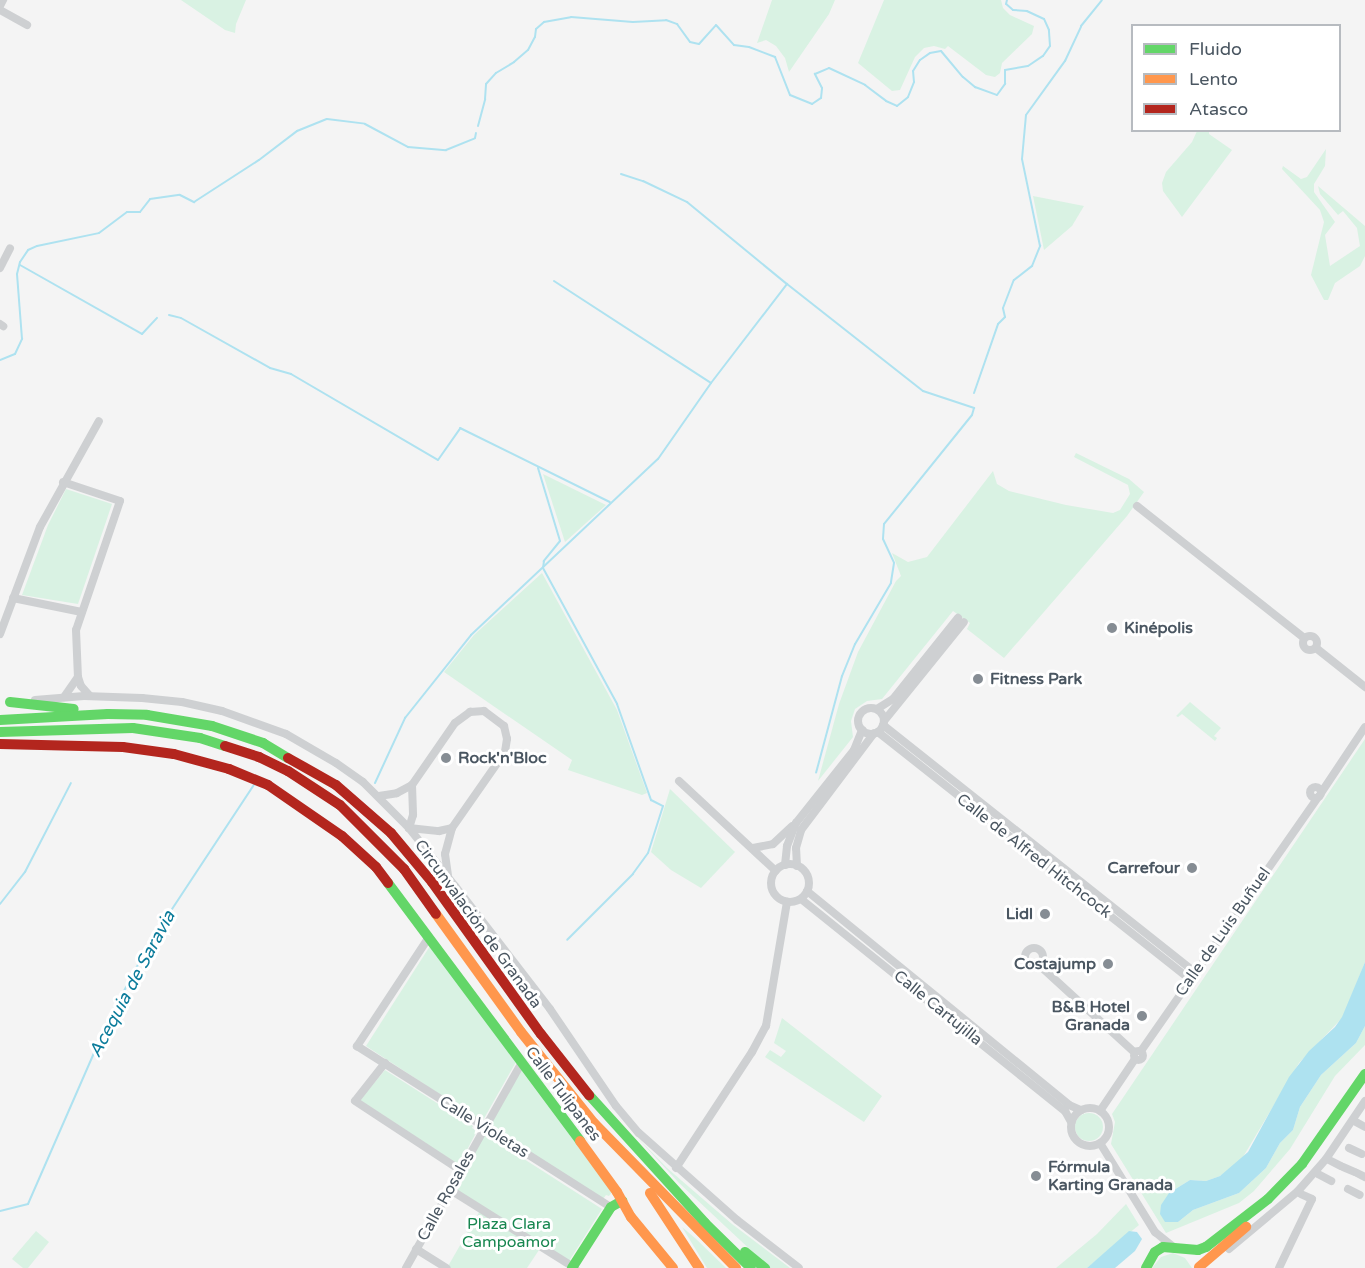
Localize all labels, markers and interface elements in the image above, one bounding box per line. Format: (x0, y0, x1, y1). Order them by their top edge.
legend (1131, 24, 1341, 132)
text: Fluido (1189, 38, 1242, 60)
text: Lento (1189, 68, 1238, 90)
text: Atasco (1189, 98, 1248, 120)
place label: Kinépolis (1124, 618, 1193, 638)
marker: Kinépolis (1105, 621, 1119, 635)
place label: Fitness Park (990, 669, 1082, 689)
marker: Fitness Park (971, 672, 985, 686)
place label: Rock'n'Bloc (458, 748, 546, 768)
marker: Rock'n'Bloc (439, 751, 453, 765)
street label: Calle de Alfred Hitchcock (953, 790, 1115, 922)
street label: Circunvalación de Granada (410, 836, 546, 1012)
place label: Carrefour (1108, 858, 1180, 878)
marker: Carrefour (1185, 861, 1199, 875)
street label: Calle de Luis Buñuel (1171, 864, 1275, 1000)
place label: Lidl (1006, 904, 1033, 924)
water label: Acequia de Saravia (84, 907, 180, 1061)
marker: Lidl (1038, 907, 1052, 921)
place label: Costajump (1014, 954, 1096, 974)
marker: Costajump (1101, 957, 1115, 971)
street label: Calle Cartujilla (890, 966, 986, 1050)
place label: B&B Hotel Granada (1051, 997, 1130, 1035)
marker: B&B Hotel Granada (1135, 1009, 1149, 1023)
street label: Calle Tulipanes (521, 1043, 605, 1145)
street label: Calle Violetas (436, 1092, 532, 1162)
street label: Calle Rosales (413, 1148, 479, 1244)
place label: Fórmula Karting Granada (1048, 1157, 1173, 1195)
marker: Fórmula Karting Granada (1029, 1169, 1043, 1183)
park label: Plaza Clara Campoamor (462, 1214, 556, 1252)

